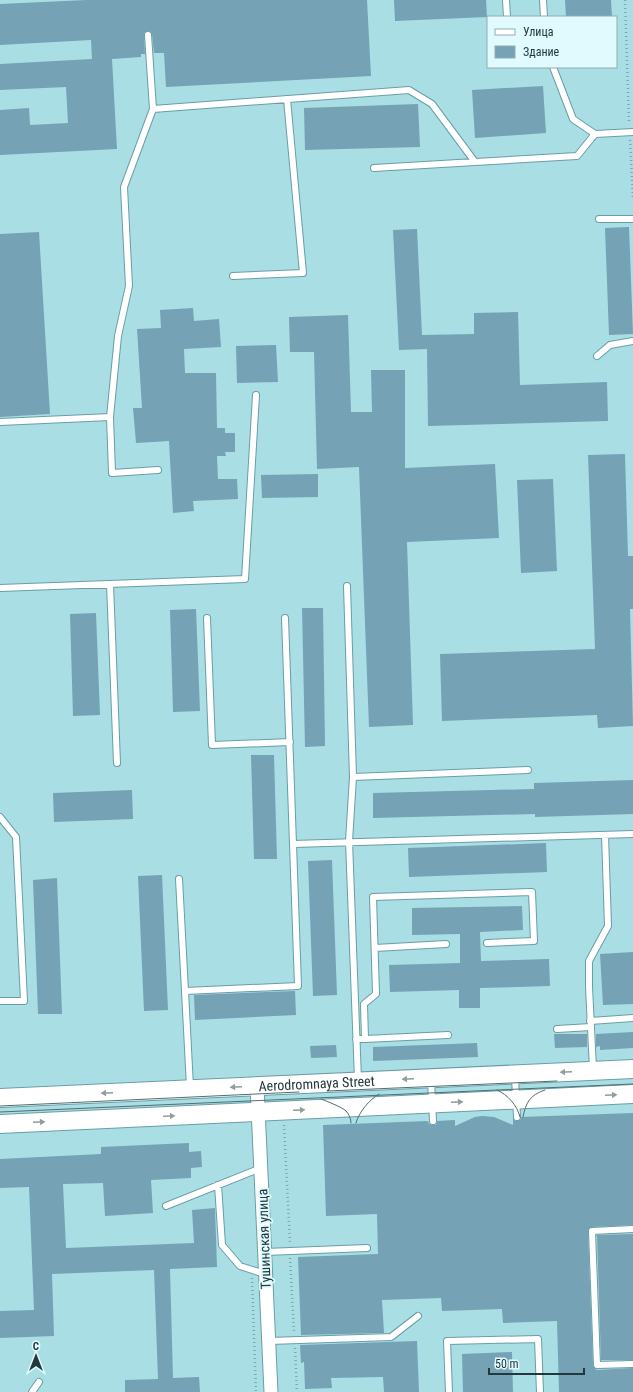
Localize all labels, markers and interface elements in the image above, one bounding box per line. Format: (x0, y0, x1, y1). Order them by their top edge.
legend (487, 16, 617, 68)
text: Улица (523, 25, 554, 39)
text: Здание (523, 45, 560, 59)
one-way arrow (560, 1068, 572, 1075)
street label: Aerodromnaya Street (258, 1073, 375, 1094)
one-way arrow (401, 1076, 414, 1082)
one-way arrow (230, 1084, 242, 1091)
one-way arrow (101, 1090, 113, 1097)
one-way arrow (605, 1092, 618, 1098)
one-way arrow (451, 1099, 463, 1106)
one-way arrow (293, 1106, 305, 1113)
one-way arrow (163, 1112, 175, 1119)
one-way arrow (33, 1118, 45, 1125)
street label: Тушинская улица (254, 1189, 274, 1289)
north arrow (16, 1336, 56, 1376)
text: С (33, 1340, 39, 1353)
scale bar (489, 1350, 584, 1376)
text: 50 m (495, 1357, 519, 1371)

